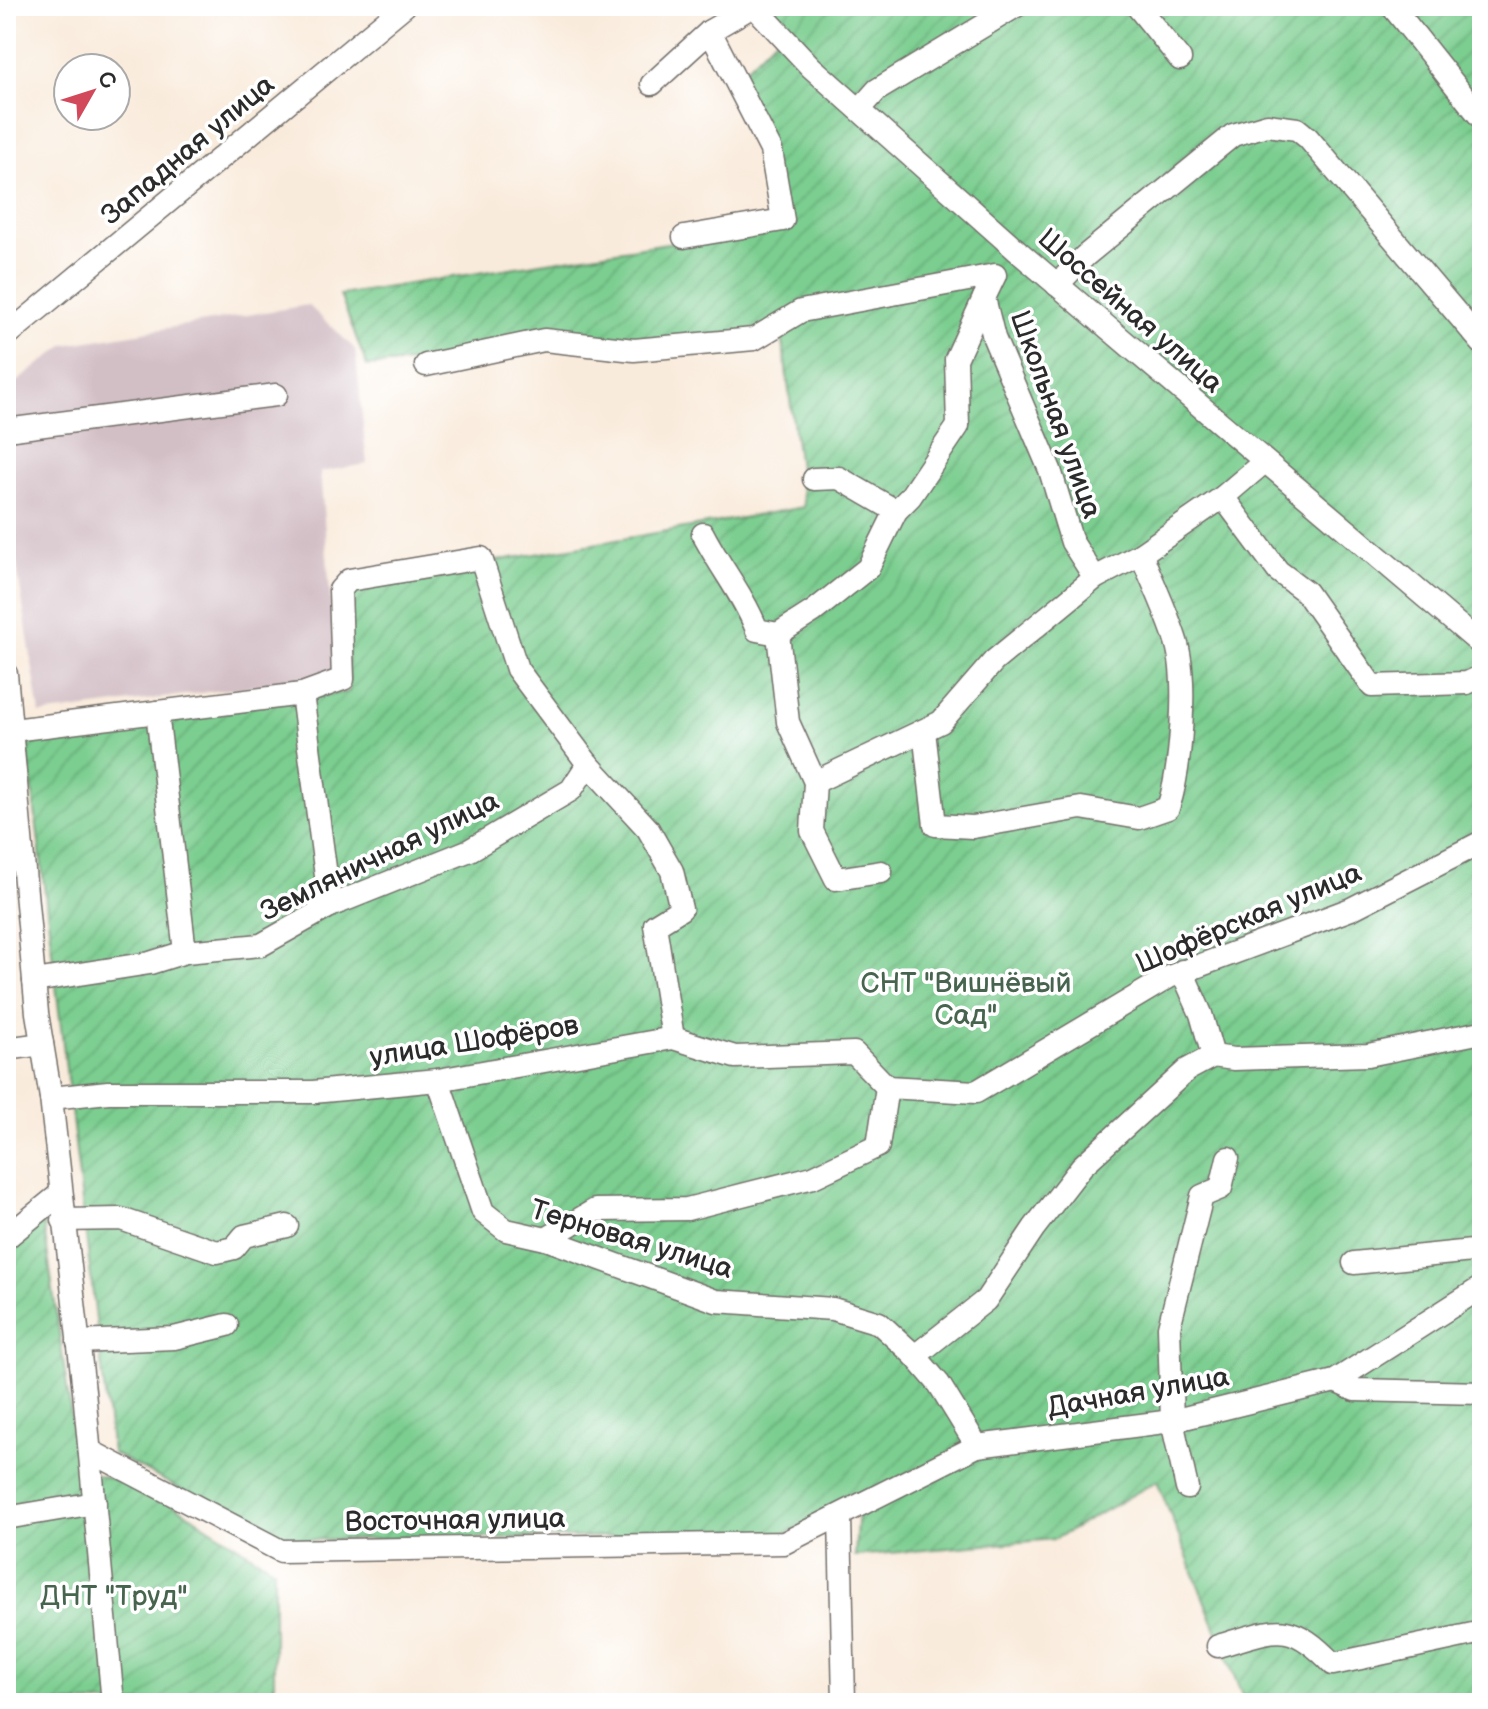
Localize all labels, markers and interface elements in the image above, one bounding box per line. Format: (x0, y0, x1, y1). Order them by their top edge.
north arrow (52, 52, 132, 132)
text: С (91, 66, 122, 95)
street label: Западная улица (95, 68, 282, 232)
street label: Шоссейная улица (1031, 222, 1229, 401)
street label: Школьная улица (1003, 306, 1109, 523)
street label: Земляничная улица (255, 784, 505, 928)
street label: Шофёрская улица (1131, 856, 1367, 981)
park label: СНТ "Вишнёвый Сад" (860, 967, 1072, 1032)
street label: улица Шофёров (368, 1009, 581, 1074)
street label: Терновая улица (526, 1193, 737, 1286)
street label: Дачная улица (1045, 1360, 1232, 1425)
street label: Восточная улица (344, 1502, 566, 1539)
park label: ДНТ "Труд" (40, 1580, 188, 1613)

